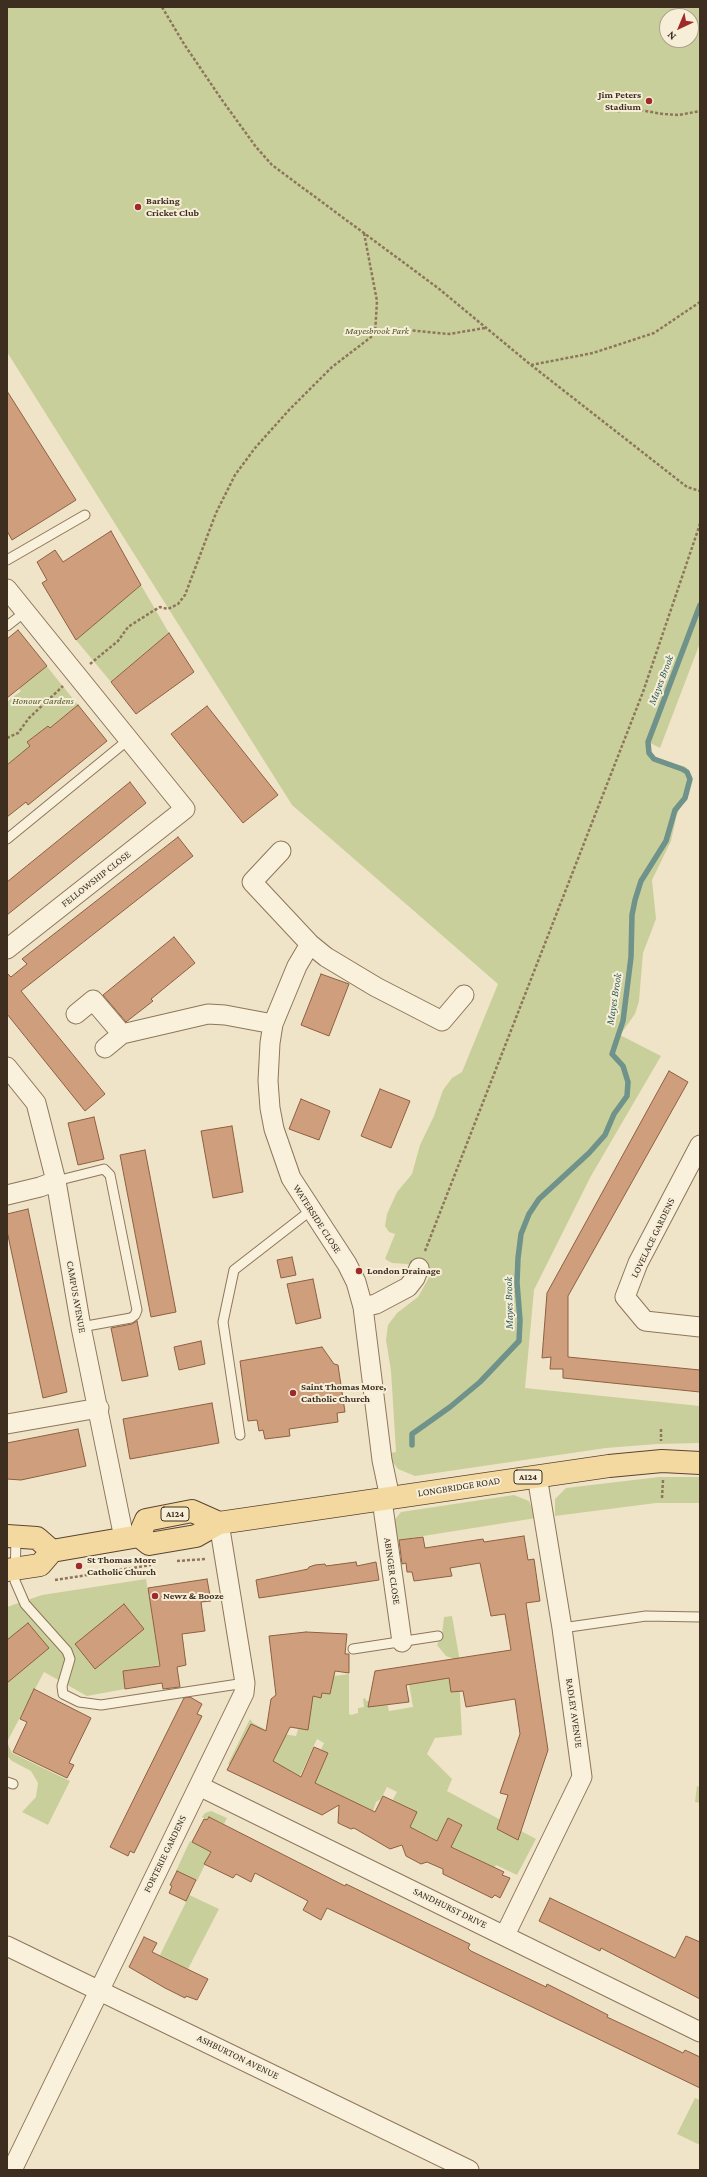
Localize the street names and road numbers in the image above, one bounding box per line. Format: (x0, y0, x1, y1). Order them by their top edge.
street label: FELLOWSHIP CLOSE (59, 848, 133, 910)
street label: WATERSIDE CLOSE (290, 1182, 344, 1256)
street label: LOVELACE GARDENS (628, 1196, 678, 1280)
street label: CAMPUS AVENUE (64, 1260, 88, 1334)
road number: A124 (514, 1470, 542, 1484)
street label: LONGBRIDGE ROAD (417, 1475, 501, 1499)
road number: A124 (161, 1507, 189, 1521)
street label: ABINGER CLOSE (381, 1537, 403, 1605)
street label: RADLEY AVENUE (563, 1677, 585, 1749)
street label: FORTERIE GARDENS (141, 1813, 189, 1895)
street label: SANDHURST DRIVE (411, 1885, 489, 1931)
street label: ASHBURTON AVENUE (195, 2032, 281, 2082)

